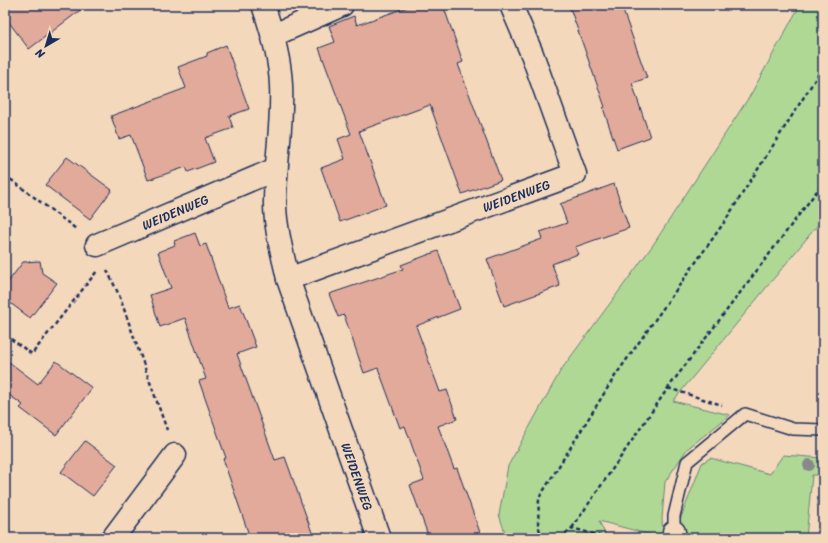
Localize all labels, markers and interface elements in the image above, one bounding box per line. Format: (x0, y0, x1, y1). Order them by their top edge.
north arrow (26, 26, 66, 66)
text: N (31, 43, 50, 64)
street label: WEIDENWEG (479, 173, 553, 218)
street label: WEIDENWEG (138, 187, 212, 236)
street label: WEIDENWEG (335, 439, 380, 514)

